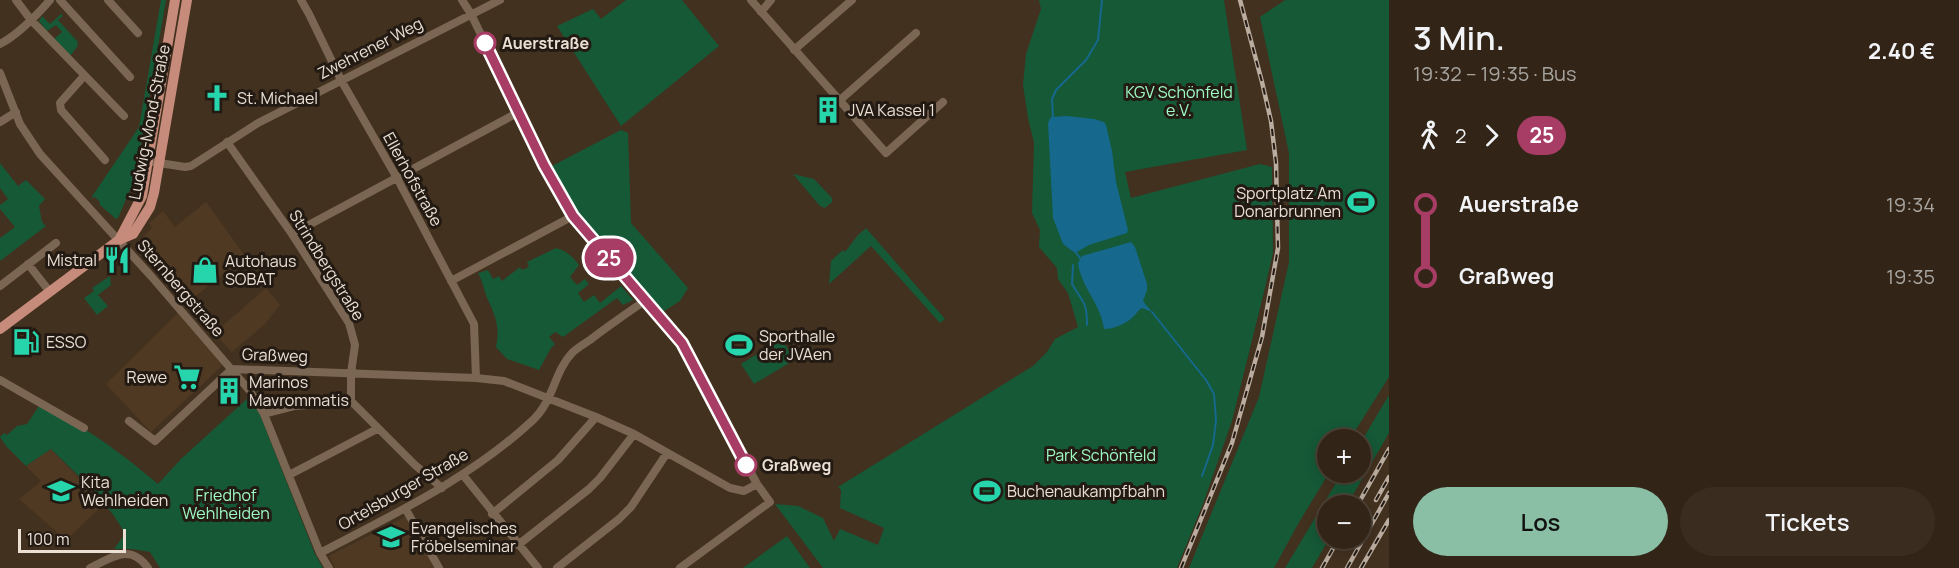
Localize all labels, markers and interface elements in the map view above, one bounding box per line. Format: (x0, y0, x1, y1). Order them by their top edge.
street label: Zwehrener Weg (314, 12, 426, 84)
text: 3 Min. (1413, 15, 1505, 60)
marker: Auerstraße (474, 32, 496, 54)
place label: Auerstraße (502, 32, 590, 54)
text: 2.40 € (1868, 36, 1935, 66)
street label: Ludwig-Mond-Straße (123, 43, 175, 201)
text: 19:32 – 19:35 · Bus (1413, 60, 1576, 87)
park label: KGV Schönfeld e.V. (1125, 81, 1233, 121)
church icon: St. Michael (202, 83, 232, 113)
place label: St. Michael (237, 87, 318, 109)
building icon: JVA Kassel 1 (813, 95, 843, 125)
place label: JVA Kassel 1 (848, 99, 935, 121)
icon: walk (1413, 119, 1446, 152)
icon: forward (1475, 119, 1508, 152)
text: 25 (1529, 121, 1554, 149)
text: 2 (1455, 122, 1466, 149)
street label: Ellerhofstraße (378, 128, 448, 230)
place label: Sportplatz Am Donarbrunnen (1234, 182, 1341, 222)
sports icon: Sportplatz Am Donarbrunnen (1346, 187, 1376, 217)
text: Auerstraße (1459, 189, 1579, 219)
text: 19:34 (1886, 191, 1935, 218)
street label: Strindbergstraße (284, 206, 370, 324)
street label: Sternbergstraße (133, 235, 229, 341)
line badge: 25 (582, 238, 636, 278)
text: 25 (597, 244, 621, 272)
restaurant icon: Mistral (102, 245, 132, 275)
place label: Mistral (47, 249, 97, 271)
place label: Autohaus SOBAT (225, 250, 297, 290)
shop icon: Autohaus SOBAT (190, 255, 220, 285)
text: Graßweg (1459, 261, 1554, 291)
text: 19:35 (1886, 263, 1935, 290)
place label: Sporthalle der JVAen (759, 325, 835, 365)
fuel station icon: ESSO (11, 327, 41, 357)
sports icon: Sporthalle der JVAen (724, 330, 754, 360)
place label: ESSO (46, 331, 87, 353)
street label: Graßweg (242, 343, 308, 367)
supermarket icon: Rewe (172, 362, 202, 392)
place label: Rewe (127, 366, 167, 388)
place label: Marinos Mavrommatis (249, 371, 349, 411)
building icon: Marinos Mavrommatis (214, 376, 244, 406)
map controls (1317, 429, 1371, 549)
button: + (1317, 429, 1371, 483)
street label: Ortelsburger Straße (334, 443, 472, 535)
park label: Park Schönfeld (1046, 444, 1156, 466)
marker: Graßweg (735, 454, 757, 476)
place label: Graßweg (762, 454, 831, 476)
place label: Kita Wehlheiden (81, 471, 168, 511)
school or university icon: Kita Wehlheiden (46, 476, 76, 506)
sports icon: Buchenaukampfbahn (972, 476, 1002, 506)
place label: Buchenaukampfbahn (1007, 480, 1165, 502)
park label: Friedhof Wehlheiden (182, 484, 270, 524)
button: Los (1413, 487, 1668, 556)
button: Tickets (1680, 487, 1935, 556)
button: − (1317, 495, 1371, 549)
place label: Evangelisches Fröbelseminar (411, 517, 517, 557)
school or university icon: Evangelisches Fröbelseminar (376, 522, 406, 552)
scale bar (18, 526, 126, 554)
text: 100 m (27, 528, 70, 550)

